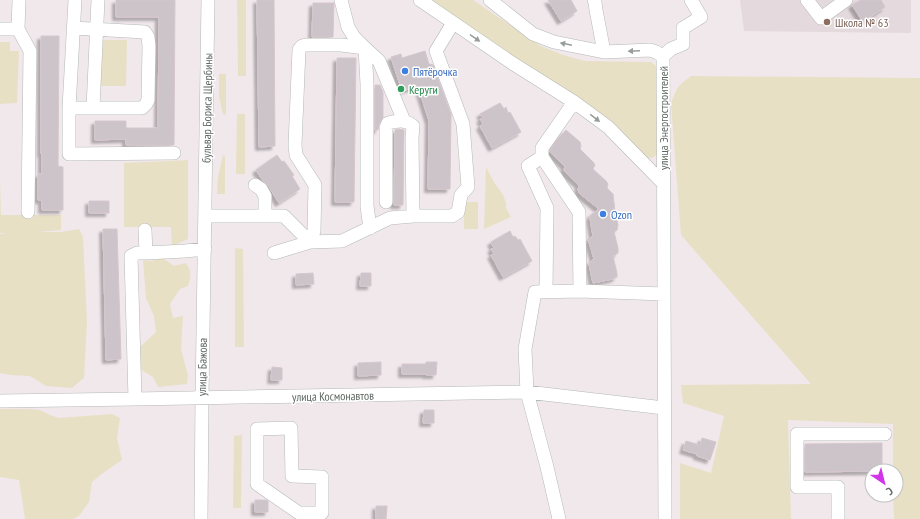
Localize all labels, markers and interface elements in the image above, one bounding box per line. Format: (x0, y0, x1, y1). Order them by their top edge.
place label: Школа № 63 (835, 15, 889, 30)
marker: Школа № 63 (822, 17, 832, 27)
one-way arrow (470, 34, 481, 42)
one-way arrow (560, 41, 572, 47)
one-way arrow (627, 48, 640, 54)
street label: бульвар Бориса Щербины (199, 53, 215, 163)
place label: Пятёрочка (413, 64, 457, 79)
marker: Пятёрочка (400, 66, 410, 76)
street label: улица Энергостроителей (656, 66, 671, 170)
place label: Керуги (409, 82, 438, 97)
marker: Керуги (396, 84, 406, 94)
one-way arrow (590, 113, 601, 122)
place label: Ozon (611, 207, 632, 222)
marker: Ozon (598, 209, 608, 219)
street label: улица Бажова (194, 337, 210, 396)
street label: улица Космонавтов (292, 388, 374, 404)
north arrow (864, 463, 904, 503)
text: С (884, 484, 896, 498)

